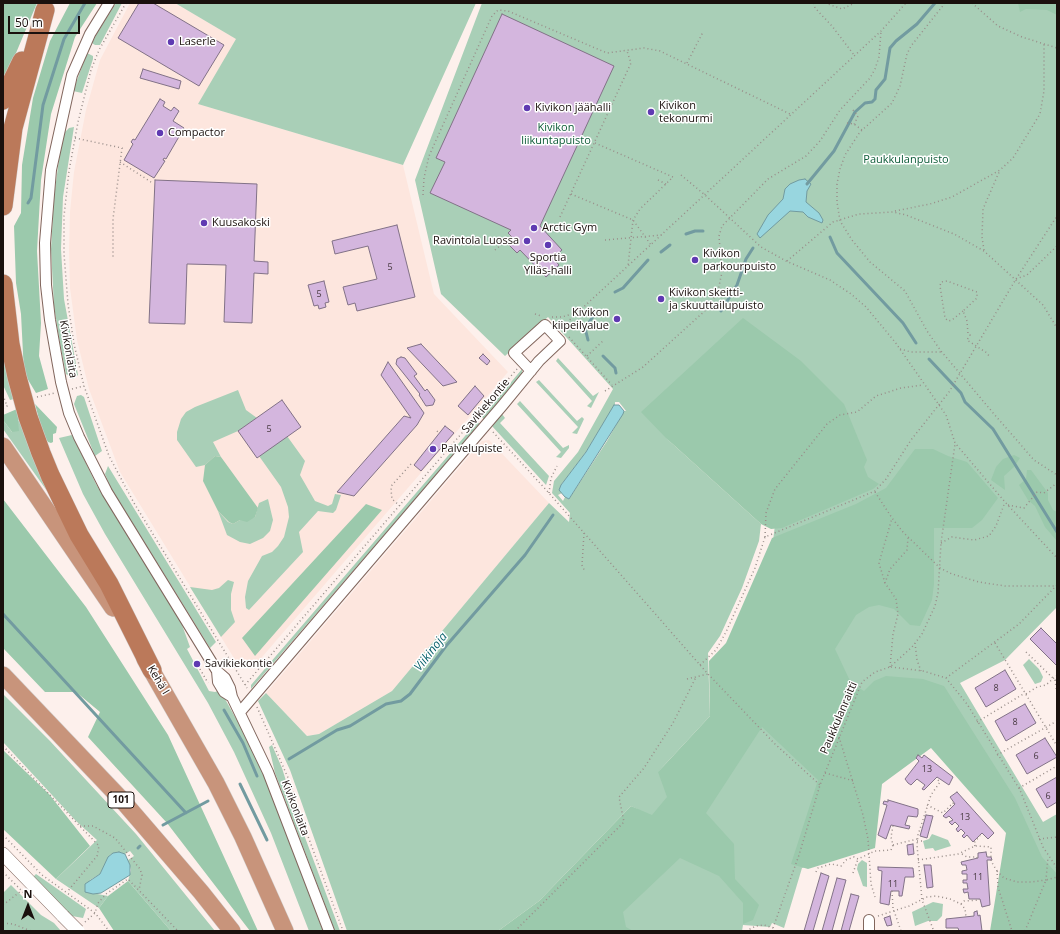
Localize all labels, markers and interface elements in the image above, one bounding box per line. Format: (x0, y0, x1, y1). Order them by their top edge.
scale bar (10, 8, 82, 34)
text: 50 m (15, 14, 43, 31)
place label: Laserle (179, 35, 216, 49)
marker: Laserle (166, 37, 176, 47)
place label: Kivikon tekonurmi (659, 99, 712, 125)
place label: Kivikon jäähalli (535, 101, 611, 115)
marker: Kivikon jäähalli (522, 103, 532, 113)
marker: Kivikon tekonurmi (646, 107, 656, 117)
park label: Kivikon liikuntapuisto (521, 121, 591, 147)
place label: Compactor (168, 126, 225, 140)
marker: Compactor (155, 128, 165, 138)
park label: Paukkulanpuisto (863, 153, 949, 167)
place label: Kuusakoski (212, 216, 270, 230)
marker: Kuusakoski (199, 218, 209, 228)
place label: Arctic Gym (542, 221, 597, 235)
marker: Arctic Gym (529, 223, 539, 233)
place label: Ravintola Luossa (433, 234, 519, 248)
marker: Ravintola Luossa (522, 236, 532, 246)
marker: Sportia Ylläs-halli (543, 240, 553, 250)
place label: Kivikon parkourpuisto (703, 247, 776, 273)
place label: Sportia Ylläs-halli (524, 251, 572, 277)
marker: Kivikon parkourpuisto (690, 255, 700, 265)
house number: 5 (387, 262, 393, 272)
place label: Kivikon skeitti- ja skuuttailupuisto (669, 286, 764, 312)
house number: 5 (316, 289, 322, 299)
marker: Kivikon skeitti- ja skuuttailupuisto (656, 294, 666, 304)
place label: Kivikon kiipeilyalue (552, 306, 609, 332)
marker: Kivikon kiipeilyalue (612, 314, 622, 324)
street label: Kivikonlaita (56, 319, 80, 379)
street label: Savikiekontie (459, 376, 513, 436)
house number: 5 (266, 424, 272, 434)
place label: Palvelupiste (441, 442, 503, 456)
marker: Palvelupiste (428, 444, 438, 454)
water label: Viikinoja (411, 630, 451, 674)
place label: Savikiekontie (205, 657, 272, 671)
marker: Savikiekontie (192, 659, 202, 669)
street label: Kehä I (144, 663, 172, 697)
street label: Paukkulanraitti (818, 680, 860, 756)
house number: 8 (993, 683, 999, 693)
house number: 8 (1012, 717, 1018, 727)
house number: 6 (1033, 751, 1039, 761)
house number: 13 (922, 764, 932, 774)
street label: Kivikonlaita (278, 778, 312, 838)
house number: 6 (1045, 791, 1051, 801)
road number: 101 (108, 792, 134, 808)
house number: 13 (960, 812, 970, 822)
house number: 11 (973, 872, 983, 882)
house number: 11 (888, 879, 898, 889)
north arrow (8, 886, 48, 926)
text: N (24, 886, 32, 901)

